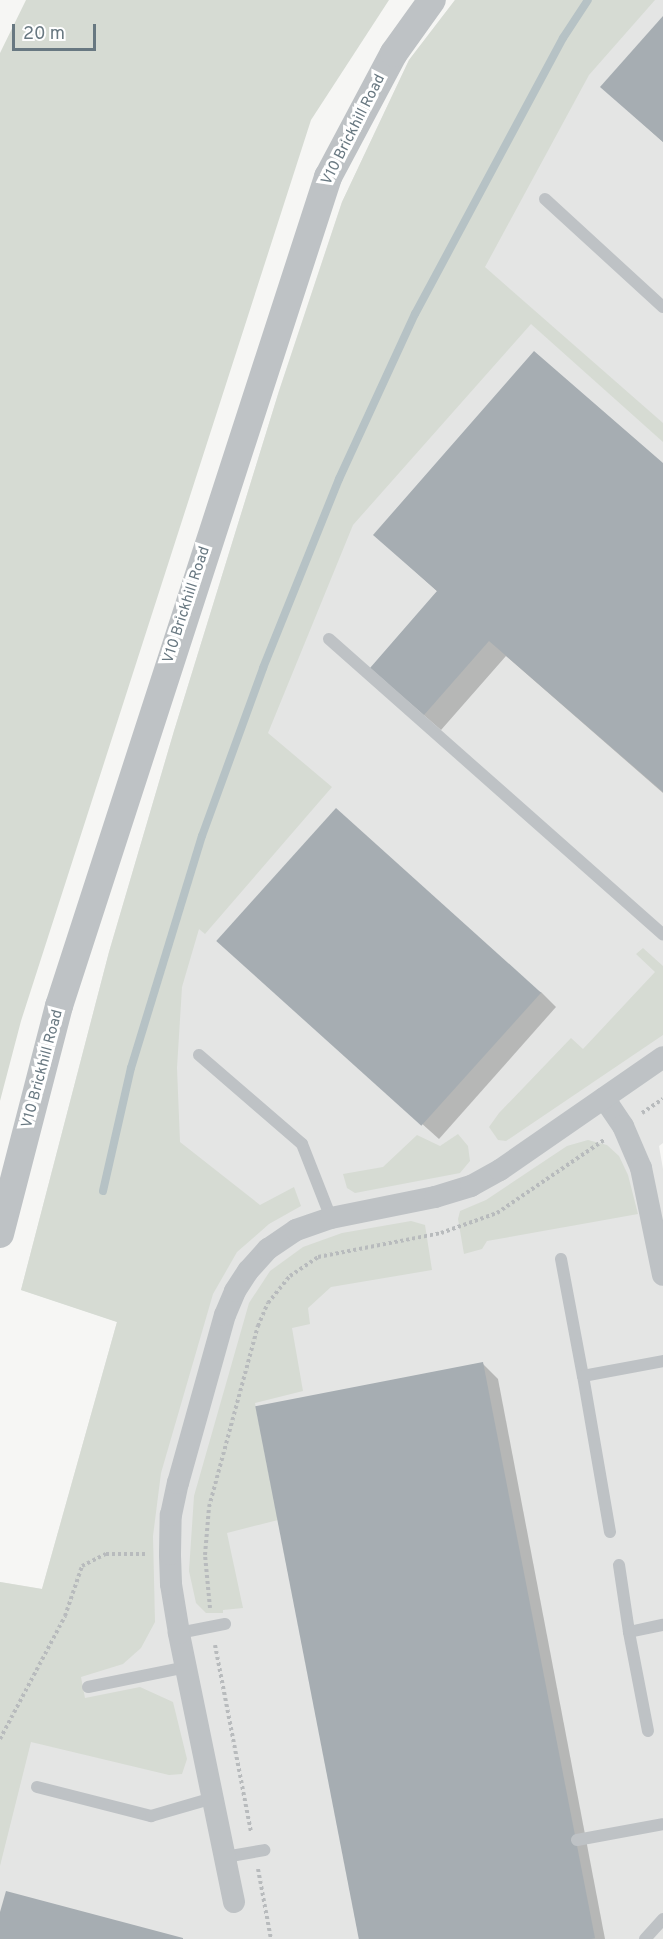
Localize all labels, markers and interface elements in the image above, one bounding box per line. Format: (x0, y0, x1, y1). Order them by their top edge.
scale bar (15, 12, 99, 50)
text: 20 m (23, 23, 65, 46)
street label: V10 Brickhill Road (318, 72, 390, 188)
street label: V10 Brickhill Road (160, 544, 214, 666)
street label: V10 Brickhill Road (19, 1008, 67, 1130)

